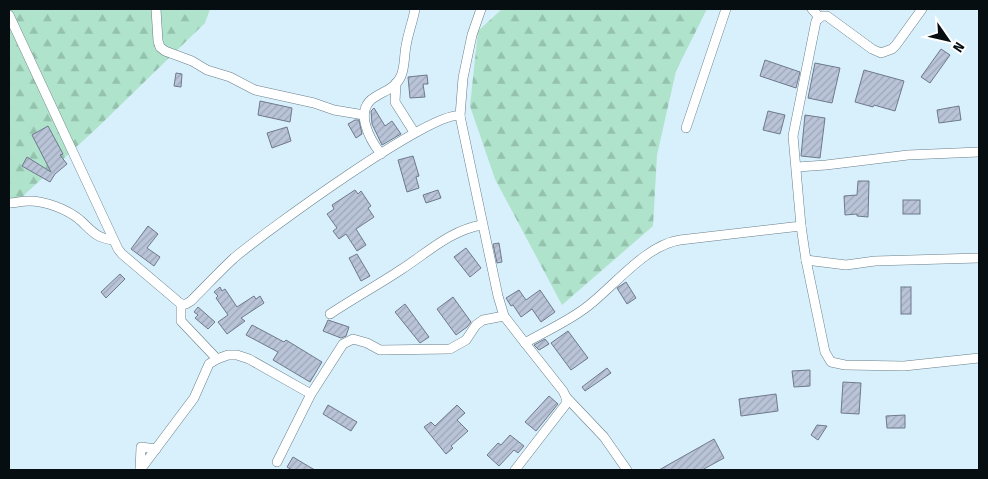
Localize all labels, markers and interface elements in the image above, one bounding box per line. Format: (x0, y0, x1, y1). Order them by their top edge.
north arrow (923, 15, 973, 65)
text: N (949, 39, 968, 55)

